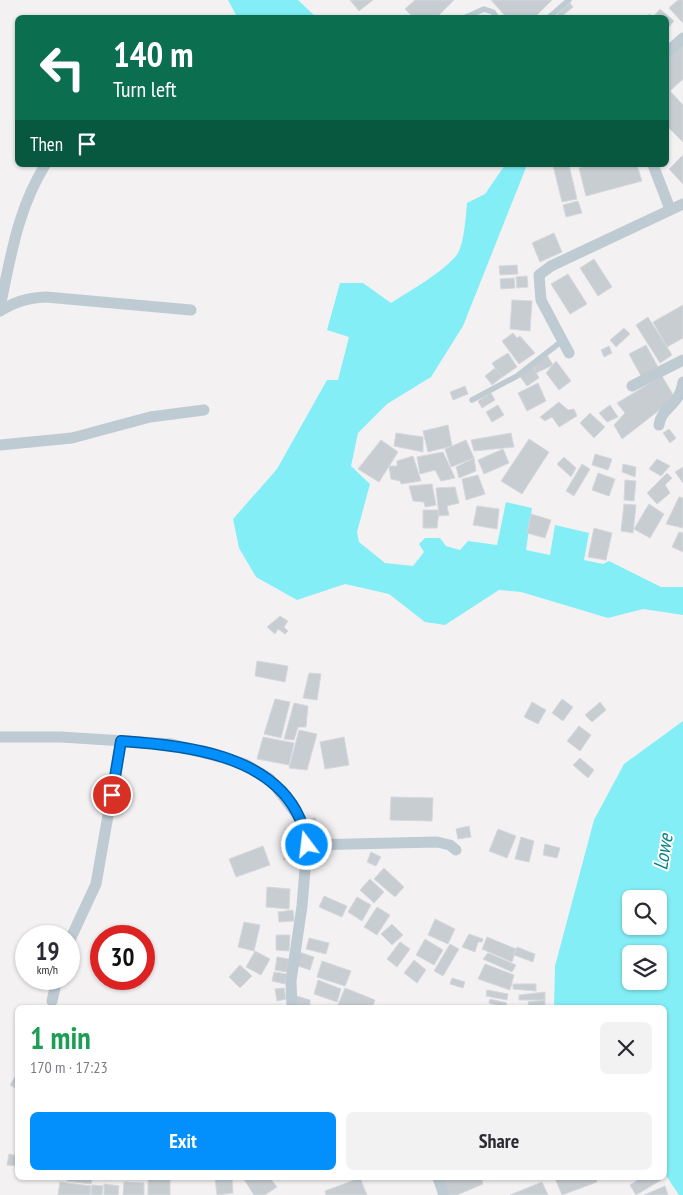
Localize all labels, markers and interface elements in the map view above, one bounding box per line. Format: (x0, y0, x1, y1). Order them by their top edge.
text: 140 m (113, 31, 194, 77)
icon: left (30, 35, 95, 100)
text: Turn left (113, 75, 177, 103)
icon: arrive (73, 130, 101, 158)
text: Then (30, 132, 63, 156)
pin (91, 774, 133, 816)
icon: arrive (98, 781, 126, 809)
position arrow (280, 818, 332, 870)
water label: Lowe (647, 831, 679, 872)
map controls (622, 890, 667, 990)
button: search (622, 890, 667, 935)
speed limit sign: 30 (90, 925, 155, 990)
text: 19 (36, 935, 59, 967)
button: layers (622, 945, 667, 990)
text: km/h (37, 962, 58, 977)
text: 1 min (30, 1018, 91, 1057)
button: close (600, 1022, 652, 1074)
text: 170 m · 17:23 (30, 1057, 108, 1077)
button: Exit (30, 1112, 336, 1170)
button: Share (346, 1112, 652, 1170)

